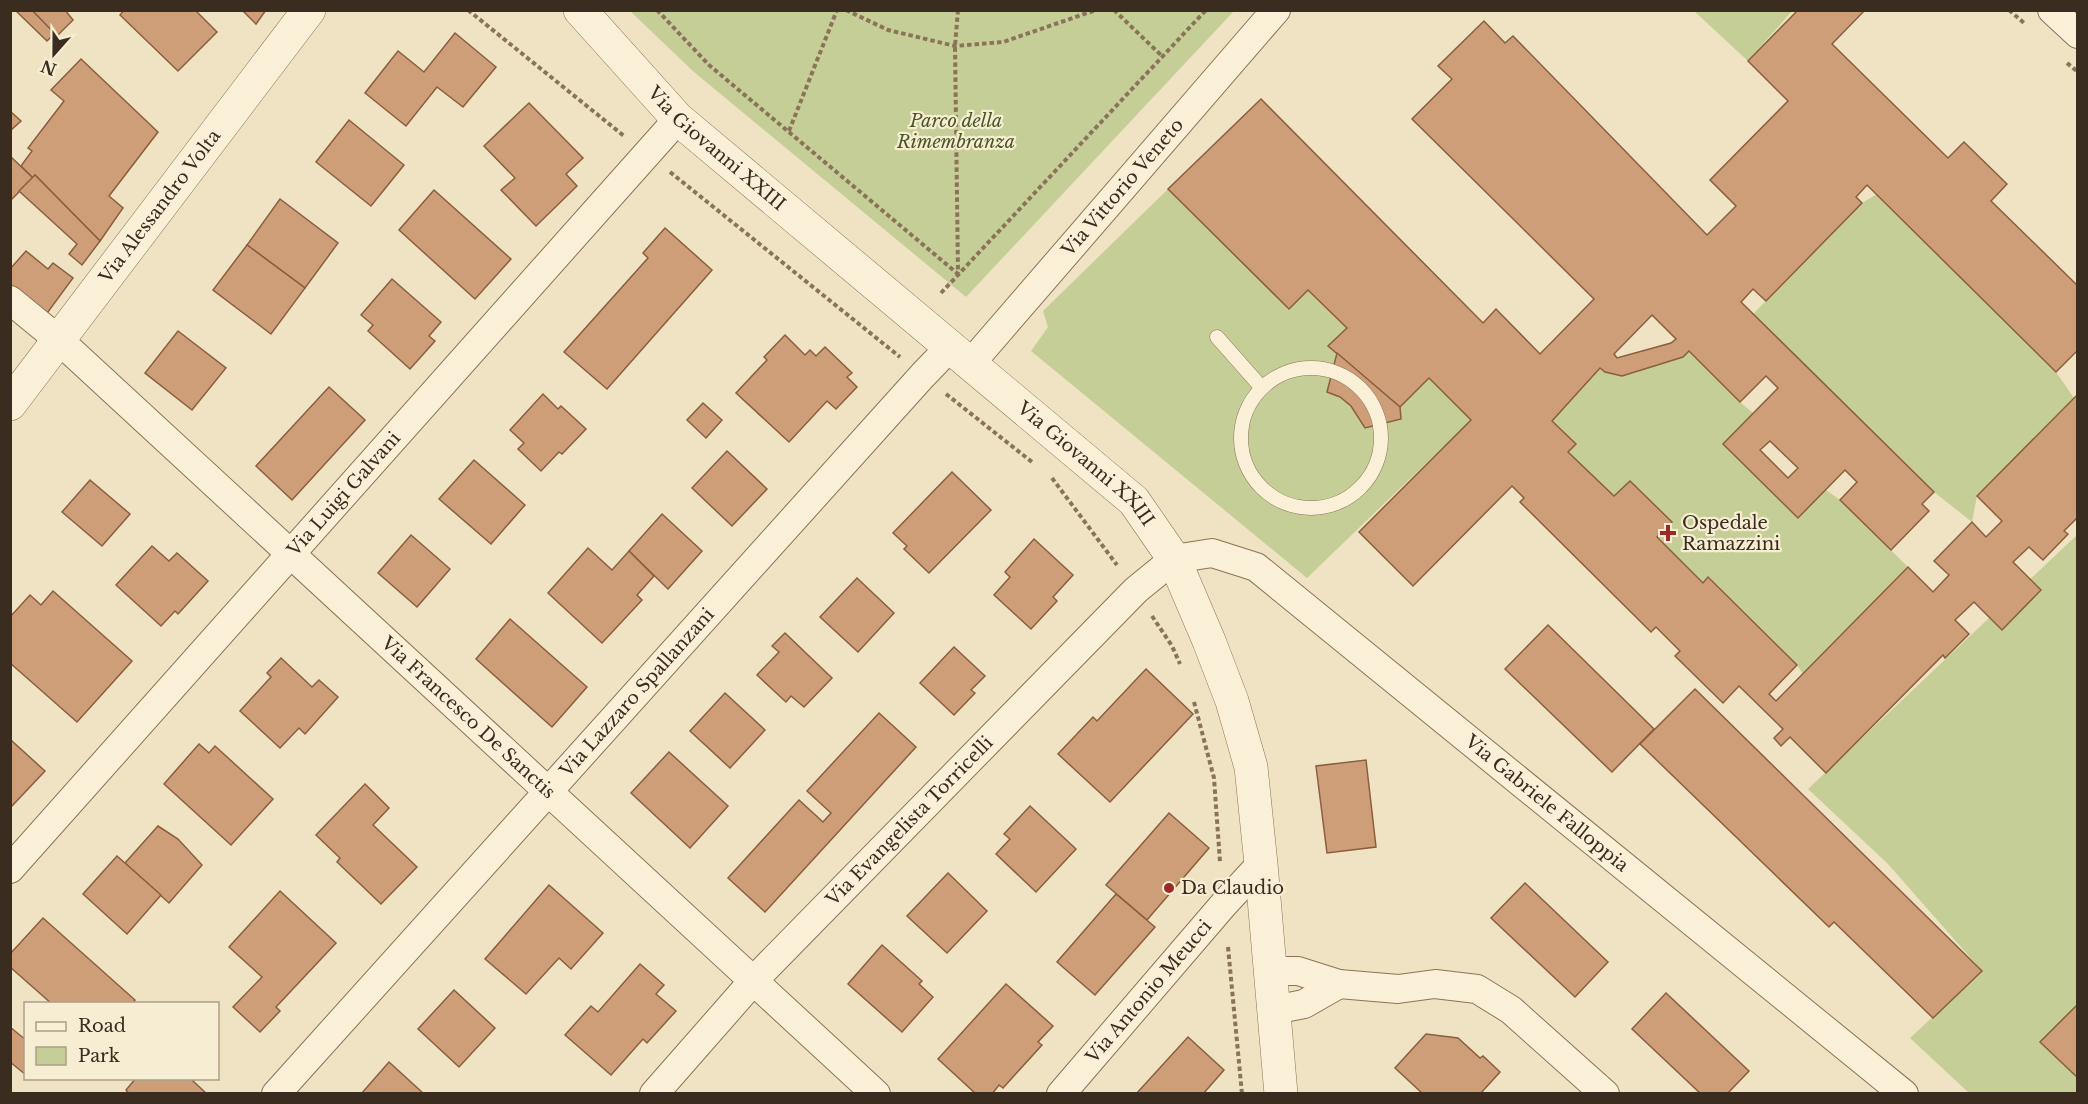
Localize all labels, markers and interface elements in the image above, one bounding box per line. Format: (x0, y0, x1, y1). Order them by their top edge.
north arrow (24, 24, 84, 84)
text: N (38, 56, 59, 80)
street label: Via Giovanni XXIII (642, 81, 790, 215)
park label: Parco della Rimembranza (896, 110, 1015, 153)
street label: Via Vittorio Veneto (1056, 114, 1188, 262)
street label: Via Alessandro Volta (94, 125, 225, 288)
street label: Via Giovanni XXIII (1012, 396, 1159, 530)
street label: Via Luigi Galvani (282, 427, 405, 562)
place label: Ospedale Ramazzini (1682, 512, 1780, 555)
marker: Ospedale Ramazzini (1659, 524, 1677, 542)
street label: Via Lazzaro Spallanzani (555, 603, 719, 782)
street label: Via Francesco De Sanctis (376, 631, 560, 803)
street label: Via Gabriele Falloppia (1460, 730, 1633, 876)
street label: Via Evangelista Torricelli (821, 732, 998, 911)
place label: Da Claudio (1181, 877, 1284, 899)
marker: Da Claudio (1162, 881, 1176, 895)
street label: Via Antonio Meucci (1081, 915, 1216, 1068)
legend (24, 1002, 219, 1080)
text: Road (78, 1015, 126, 1037)
text: Park (78, 1045, 120, 1067)

